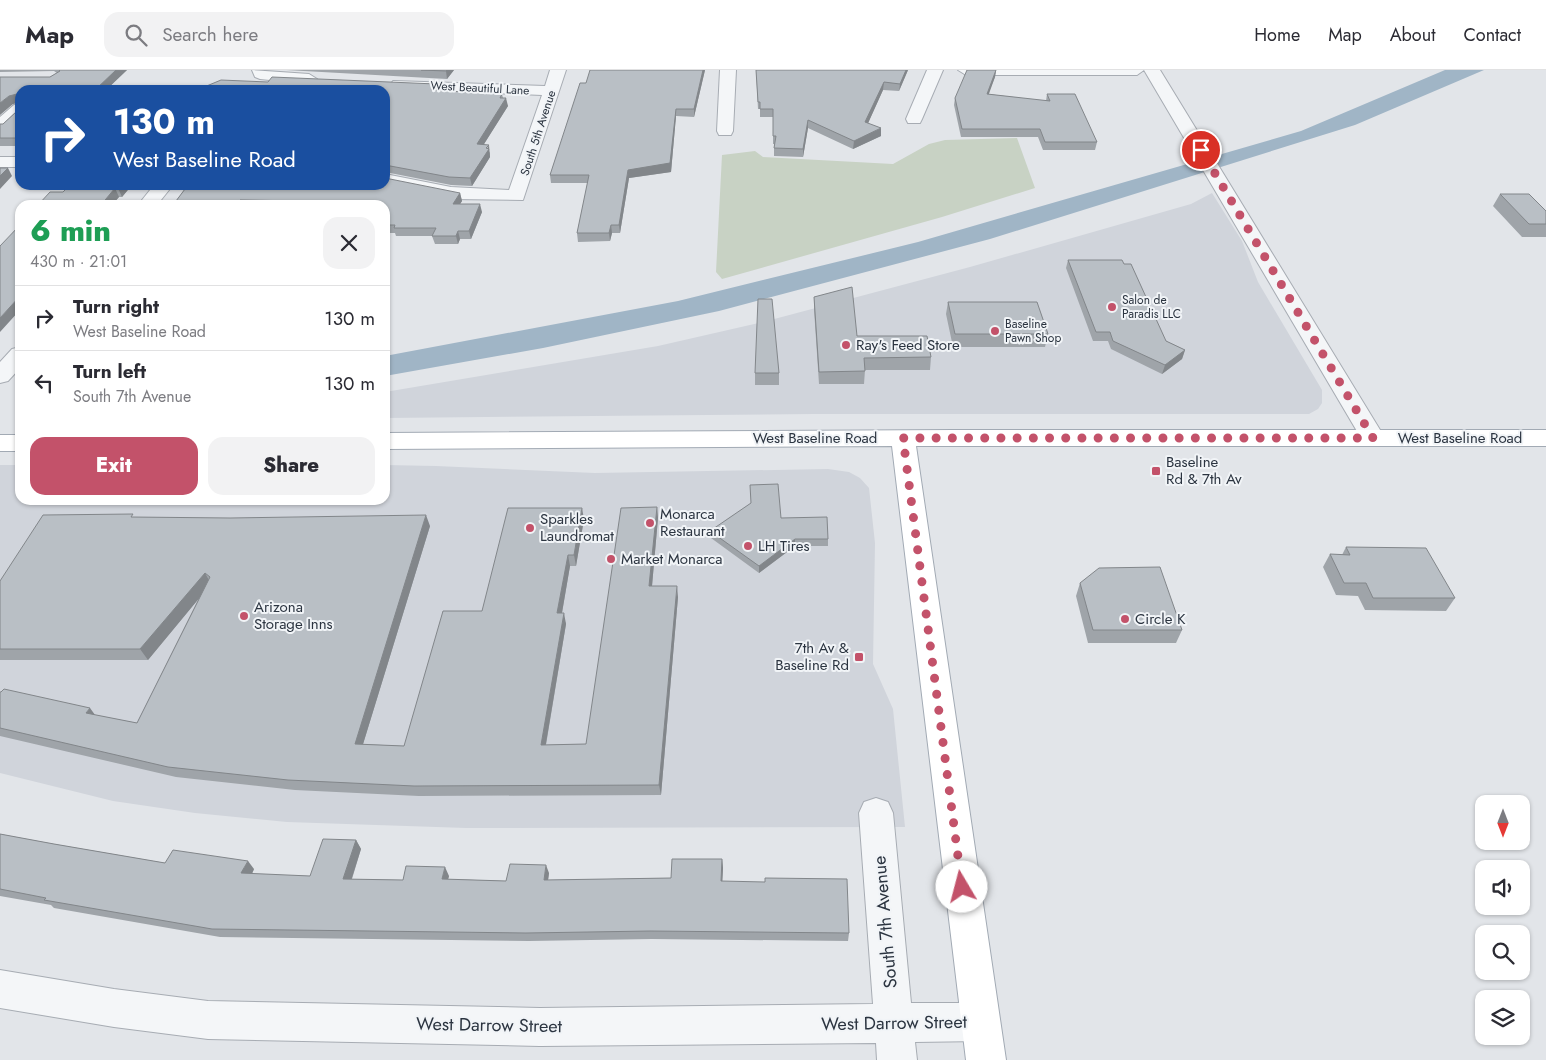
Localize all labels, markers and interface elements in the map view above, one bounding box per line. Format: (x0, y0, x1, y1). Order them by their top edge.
search box (104, 12, 454, 57)
text: Map (25, 17, 74, 52)
icon: search (122, 21, 150, 49)
text: Search here (162, 21, 258, 48)
text: Home (1254, 22, 1300, 48)
text: Map (1328, 22, 1362, 48)
text: About (1390, 22, 1435, 48)
text: Contact (1463, 22, 1521, 48)
street label: West Beautiful Lane (430, 76, 530, 100)
street label: South 5th Avenue (516, 88, 560, 178)
text: 130 m (113, 97, 215, 147)
icon: right (30, 105, 95, 170)
pin (1180, 129, 1222, 171)
icon: arrive (1187, 136, 1215, 164)
text: West Baseline Road (113, 143, 296, 175)
text: 6 min (30, 209, 111, 252)
button: close (323, 217, 375, 269)
text: 430 m · 21:01 (30, 250, 127, 273)
place label: Salon de Paradis LLC (1122, 291, 1181, 323)
text: Turn right (73, 293, 159, 320)
marker: Salon de Paradis LLC (1106, 301, 1118, 313)
icon: right (30, 304, 58, 332)
text: 130 m (324, 305, 375, 332)
place label: Baseline Pawn Shop (1005, 315, 1061, 347)
text: West Baseline Road (73, 320, 206, 343)
marker: Baseline Pawn Shop (989, 325, 1001, 337)
place label: Ray's Feed Store (856, 334, 960, 356)
marker: Ray's Feed Store (840, 339, 852, 351)
text: Turn left (73, 358, 146, 385)
icon: left (30, 369, 58, 397)
text: 130 m (324, 370, 375, 397)
text: South 7th Avenue (73, 385, 191, 408)
street label: West Baseline Road (753, 427, 877, 449)
street label: West Baseline Road (1398, 427, 1522, 449)
button: Exit (30, 437, 198, 495)
button: Share (208, 437, 375, 495)
place label: Baseline Rd & 7th Av (1166, 451, 1242, 490)
marker: Baseline Rd & 7th Av (1150, 465, 1162, 477)
place label: Monarca Restaurant (660, 503, 725, 542)
place label: Sparkles Laundromat (540, 508, 614, 547)
marker: Monarca Restaurant (644, 517, 656, 529)
marker: Sparkles Laundromat (524, 522, 536, 534)
place label: LH Tires (758, 535, 810, 557)
marker: LH Tires (742, 540, 754, 552)
place label: Market Monarca (621, 548, 722, 570)
marker: Market Monarca (605, 553, 617, 565)
place label: Arizona Storage Inns (254, 596, 333, 635)
place label: Circle K (1135, 608, 1186, 630)
marker: Arizona Storage Inns (238, 610, 250, 622)
marker: Circle K (1119, 613, 1131, 625)
place label: 7th Av & Baseline Rd (775, 637, 849, 676)
marker: 7th Av & Baseline Rd (853, 651, 865, 663)
north arrow (1475, 795, 1530, 850)
map controls (1475, 795, 1530, 1045)
street label: South 7th Avenue (866, 855, 904, 989)
position arrow (935, 860, 987, 912)
button: sound (1475, 860, 1530, 915)
button: search (1475, 925, 1530, 980)
button: layers (1475, 990, 1530, 1045)
street label: West Darrow Street (821, 1009, 968, 1037)
street label: West Darrow Street (416, 1011, 563, 1039)

